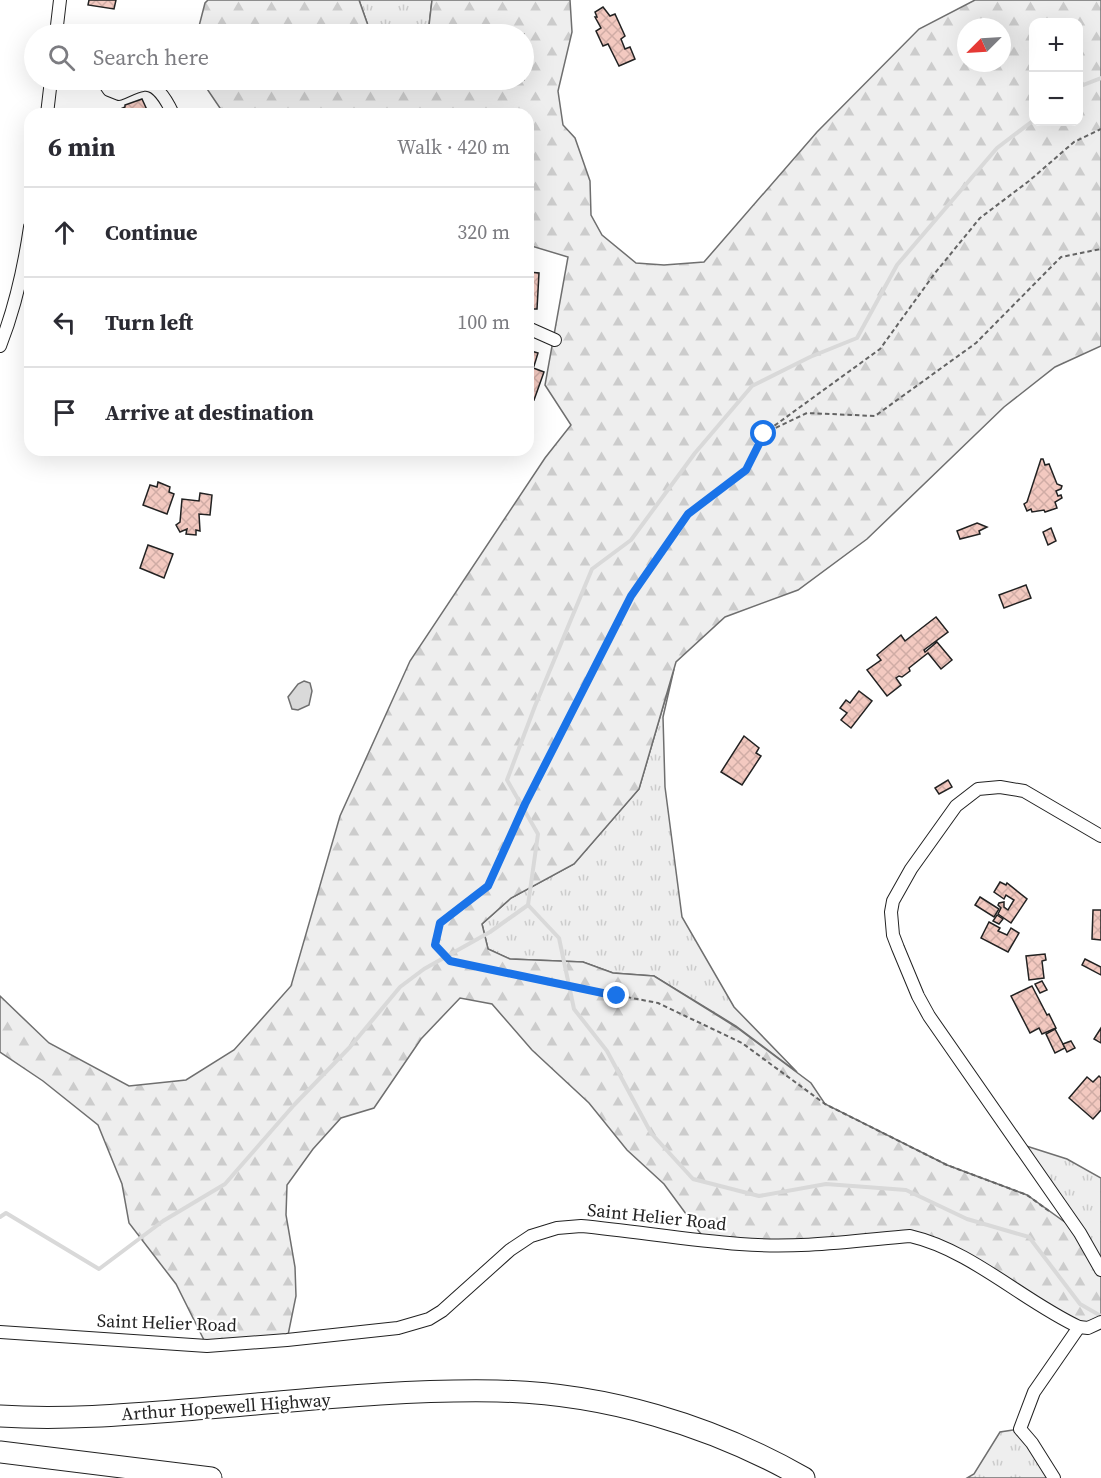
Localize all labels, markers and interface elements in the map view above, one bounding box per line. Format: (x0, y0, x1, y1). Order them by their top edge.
north arrow (957, 18, 1011, 72)
map controls (1029, 18, 1083, 126)
button: + (1029, 18, 1083, 72)
search box (24, 24, 534, 90)
icon: search (45, 41, 78, 74)
text: Search here (93, 42, 209, 72)
button: − (1029, 72, 1083, 126)
text: 6 min (48, 129, 115, 165)
text: Walk · 420 m (397, 133, 510, 161)
icon: ahead (48, 216, 81, 249)
text: Continue (105, 217, 198, 247)
text: 320 m (457, 218, 510, 246)
icon: left (48, 306, 81, 339)
text: Turn left (105, 307, 193, 337)
text: 100 m (457, 308, 510, 336)
icon: arrive (48, 396, 81, 429)
text: Arrive at destination (105, 397, 314, 427)
route start (750, 420, 776, 446)
route end (603, 982, 629, 1008)
street label: Saint Helier Road (586, 1197, 728, 1236)
street label: Saint Helier Road (97, 1308, 237, 1337)
street label: Arthur Hopewell Highway (120, 1387, 332, 1426)

